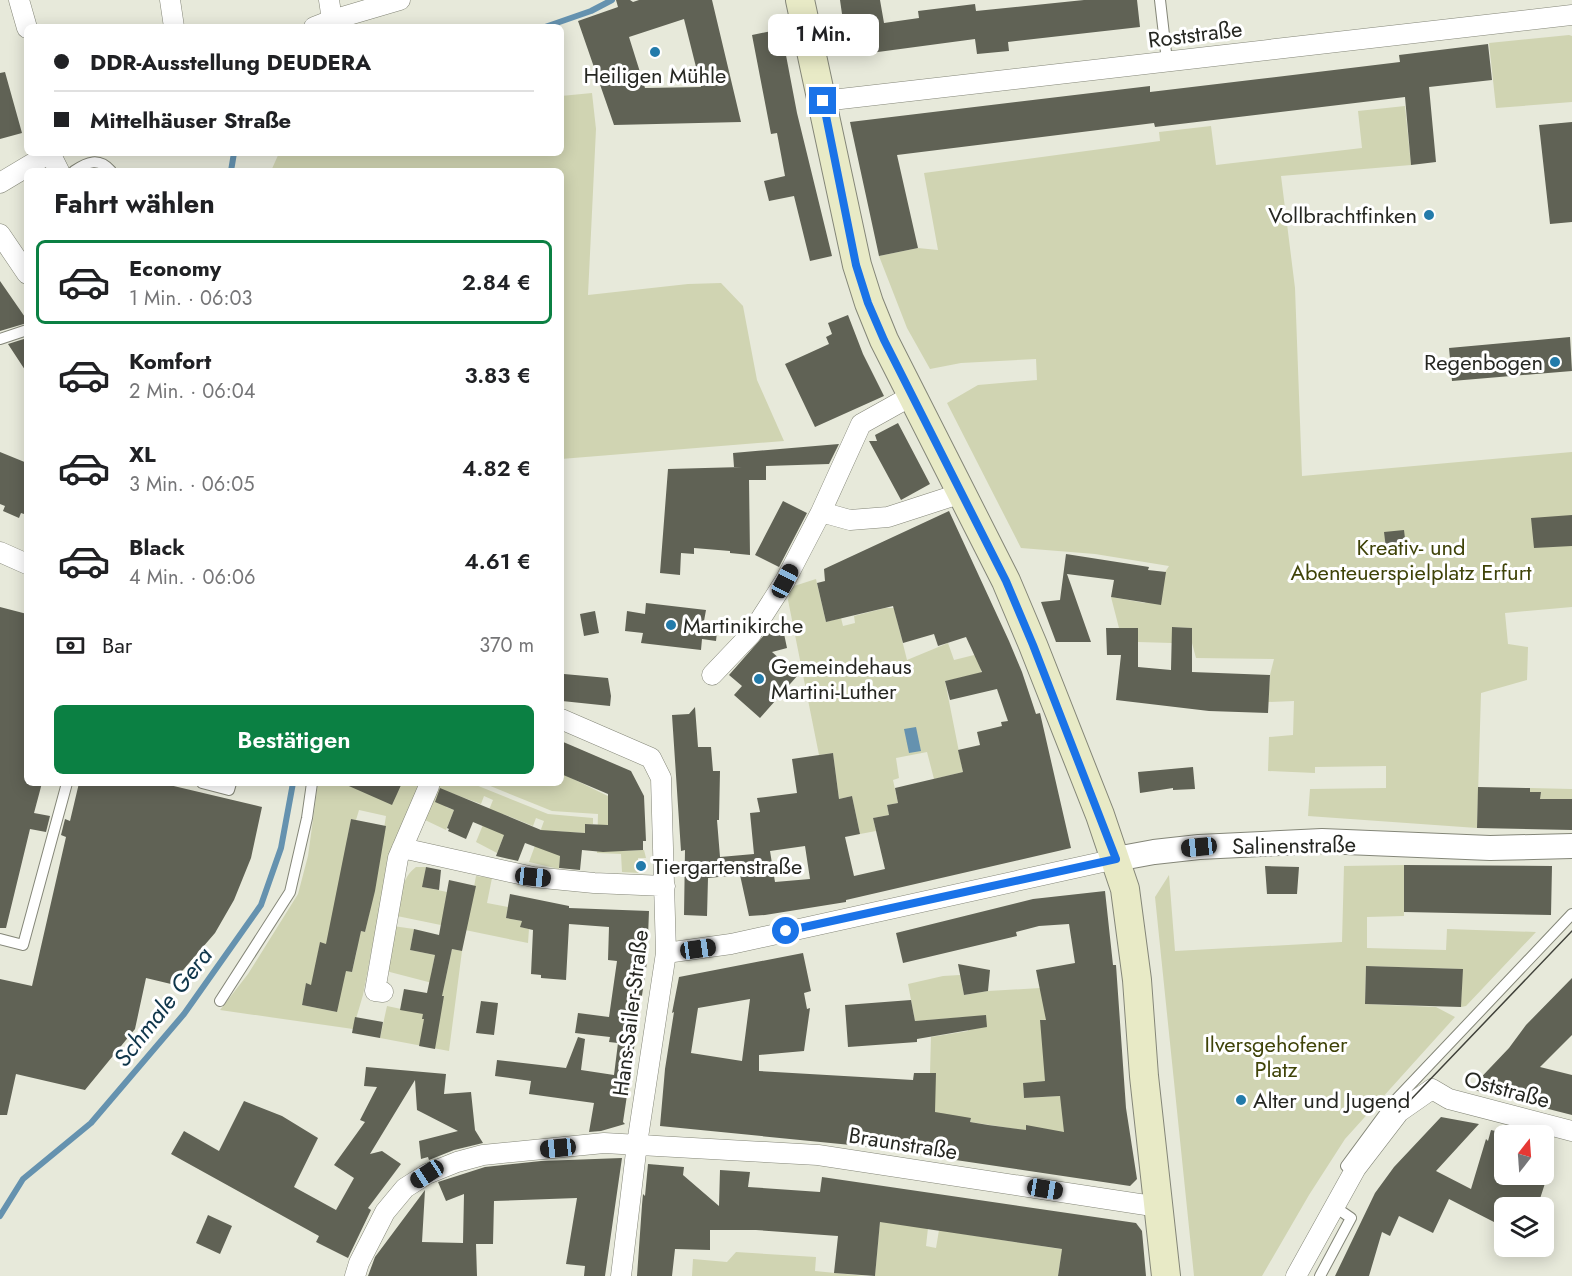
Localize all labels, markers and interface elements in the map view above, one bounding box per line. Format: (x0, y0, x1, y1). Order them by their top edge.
street label: Roststraße (1146, 12, 1244, 56)
callout: 1 Min. (768, 14, 878, 56)
text: 1 Min. (795, 20, 852, 49)
marker: Heiligen Mühle (648, 45, 662, 59)
text: DDR-Ausstellung DEUDERA (90, 46, 371, 78)
place label: Heiligen Mühle (584, 59, 726, 91)
route end (809, 87, 836, 114)
text: Mittelhäuser Straße (90, 104, 291, 136)
text: Fahrt wählen (54, 184, 215, 223)
place label: Vollbrachtfinken (1268, 199, 1417, 231)
marker: Vollbrachtfinken (1422, 208, 1436, 222)
text: Economy (129, 252, 221, 284)
icon: car (57, 255, 111, 309)
text: 2.84 € (462, 266, 531, 298)
text: 1 Min. · 06:03 (129, 284, 252, 313)
text: Komfort (129, 345, 211, 377)
place label: Regenbogen (1424, 346, 1543, 378)
icon: car (57, 348, 111, 402)
marker: Regenbogen (1548, 355, 1562, 369)
text: 3.83 € (464, 359, 531, 391)
text: 2 Min. · 06:04 (129, 377, 255, 406)
text: XL (129, 438, 156, 470)
icon: car (57, 441, 111, 495)
text: 4.82 € (462, 452, 531, 484)
text: 3 Min. · 06:05 (129, 470, 255, 499)
text: Black (129, 531, 185, 563)
park label: Kreativ- und Abenteuerspielplatz Erfurt (1291, 531, 1532, 588)
icon: car (57, 534, 111, 588)
text: 4.61 € (464, 545, 531, 577)
car (769, 561, 801, 601)
text: 4 Min. · 06:06 (129, 563, 256, 592)
place label: Martinikirche (683, 609, 803, 641)
marker: Martinikirche (664, 618, 678, 632)
icon: cash (54, 629, 87, 662)
text: Bar (102, 629, 132, 661)
text: 370 m (479, 631, 534, 660)
place label: Gemeindehaus Martini-Luther (771, 650, 912, 707)
marker: Gemeindehaus Martini-Luther (752, 672, 766, 686)
button: Bestätigen (54, 705, 534, 774)
street label: Salinenstraße (1232, 828, 1356, 862)
car (1180, 836, 1218, 858)
place label: Tiergartenstraße (653, 850, 802, 882)
marker: Tiergartenstraße (634, 859, 648, 873)
car (514, 866, 552, 888)
route start (772, 917, 799, 944)
street label: Hans-Sailer-Straße (604, 928, 656, 1098)
car (679, 938, 717, 960)
water label: Schmale Gera (105, 939, 221, 1074)
park label: Ilversgehofener Platz (1204, 1028, 1348, 1085)
street label: Oststraße (1461, 1062, 1553, 1116)
place label: Alter und Jugend (1253, 1084, 1410, 1116)
marker: Alter und Jugend (1234, 1093, 1248, 1107)
street label: Braunstraße (846, 1119, 960, 1167)
north arrow (1494, 1125, 1554, 1185)
map controls (1494, 1125, 1554, 1257)
car (539, 1137, 577, 1159)
car (407, 1157, 447, 1191)
car (1026, 1177, 1064, 1201)
button: layers (1494, 1197, 1554, 1257)

